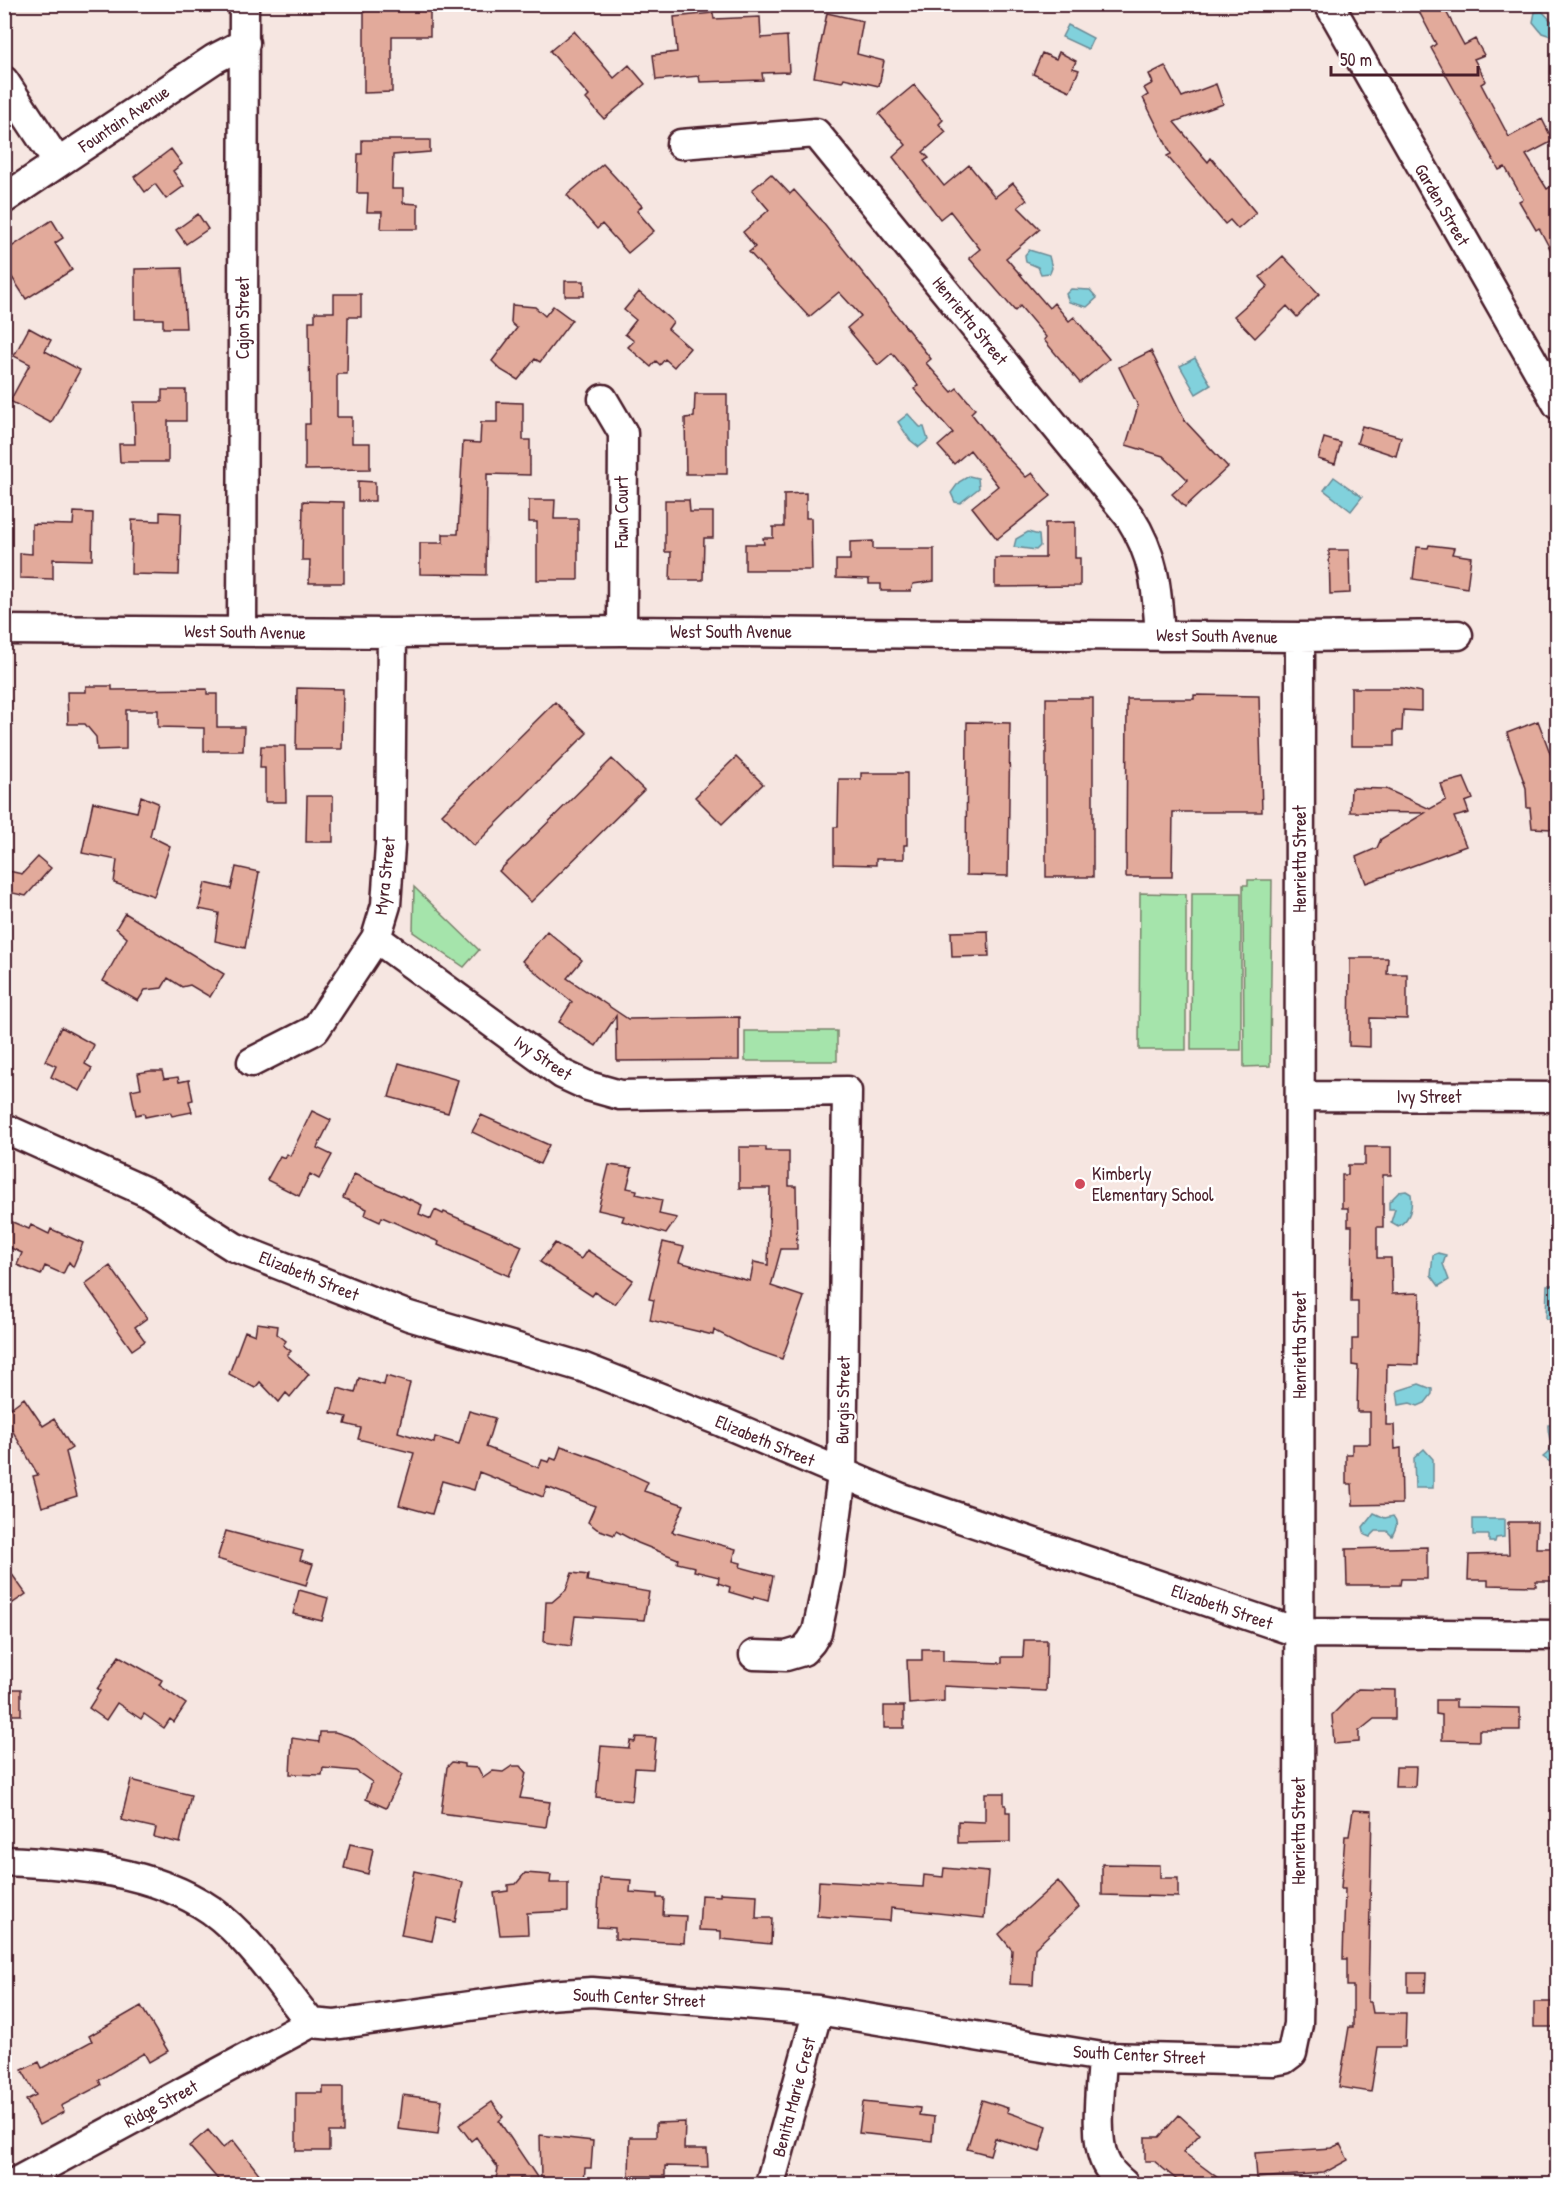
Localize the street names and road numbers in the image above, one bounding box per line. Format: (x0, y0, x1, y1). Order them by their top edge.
street label: Fountain Avenue (73, 79, 174, 159)
street label: Garden Street (1409, 159, 1476, 251)
street label: Henrietta Street (927, 271, 1014, 371)
street label: Cajon Street (230, 276, 255, 359)
street label: Fawn Court (609, 475, 634, 549)
street label: West South Avenue (184, 618, 306, 645)
street label: West South Avenue (670, 619, 792, 644)
street label: West South Avenue (1156, 622, 1278, 649)
street label: Henrietta Street (1287, 805, 1312, 913)
street label: Myra Street (368, 835, 401, 916)
street label: Ivy Street (509, 1029, 578, 1087)
street label: Ivy Street (1396, 1084, 1462, 1109)
street label: Elizabeth Street (255, 1244, 364, 1307)
street label: Henrietta Street (1287, 1291, 1312, 1399)
street label: Burgis Street (829, 1355, 856, 1444)
street label: Elizabeth Street (712, 1408, 820, 1473)
street label: Elizabeth Street (1168, 1577, 1277, 1636)
street label: Henrietta Street (1286, 1777, 1311, 1885)
street label: South Center Street (572, 1982, 706, 2013)
street label: Benita Marie Crest (766, 2033, 822, 2159)
street label: South Center Street (1072, 2039, 1206, 2070)
street label: Ridge Street (119, 2073, 203, 2133)

